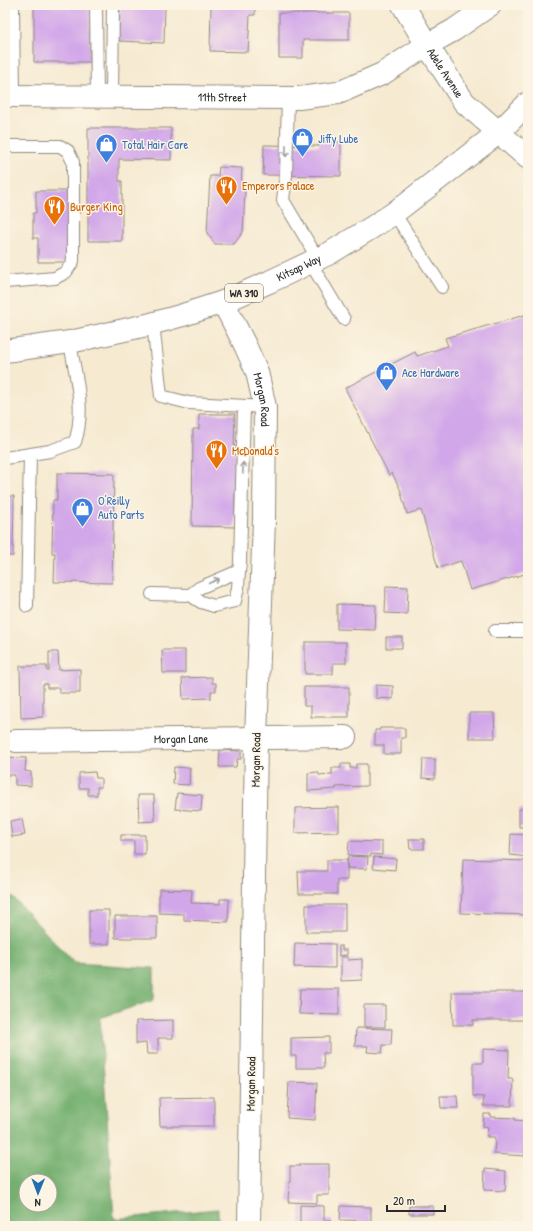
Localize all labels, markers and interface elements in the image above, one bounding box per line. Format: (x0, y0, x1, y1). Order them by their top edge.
street label: Adele Avenue (423, 44, 468, 101)
street label: 11th Street (198, 88, 247, 106)
shop icon: Jiffy Lube (289, 126, 315, 159)
place label: Jiffy Lube (318, 130, 358, 147)
shop icon: Total Hair Care (94, 132, 120, 165)
place label: Total Hair Care (122, 136, 189, 153)
one-way arrow (282, 144, 290, 157)
restaurant icon: Emperors Palace (214, 173, 240, 206)
place label: Emperors Palace (242, 177, 315, 194)
restaurant icon: Burger King (42, 194, 68, 227)
place label: Burger King (70, 198, 123, 215)
street label: Kitsap Way (273, 250, 324, 285)
road number: WA 310 (225, 284, 263, 302)
shop icon: Ace Hardware (374, 360, 400, 393)
place label: Ace Hardware (402, 364, 460, 381)
street label: Morgan Road (249, 371, 274, 427)
restaurant icon: McDonald's (204, 438, 230, 471)
place label: McDonald's (232, 442, 279, 459)
one-way arrow (239, 462, 246, 475)
place label: O'Reilly Auto Parts (98, 492, 145, 523)
shop icon: O'Reilly Auto Parts (70, 495, 96, 528)
one-way arrow (208, 577, 220, 585)
street label: Morgan Lane (154, 730, 208, 747)
street label: Morgan Road (247, 732, 264, 787)
street label: Morgan Road (242, 1056, 259, 1111)
north arrow (18, 1173, 58, 1213)
scale bar (387, 1187, 445, 1213)
text: 20 m (393, 1192, 415, 1209)
text: N (35, 1196, 41, 1210)

